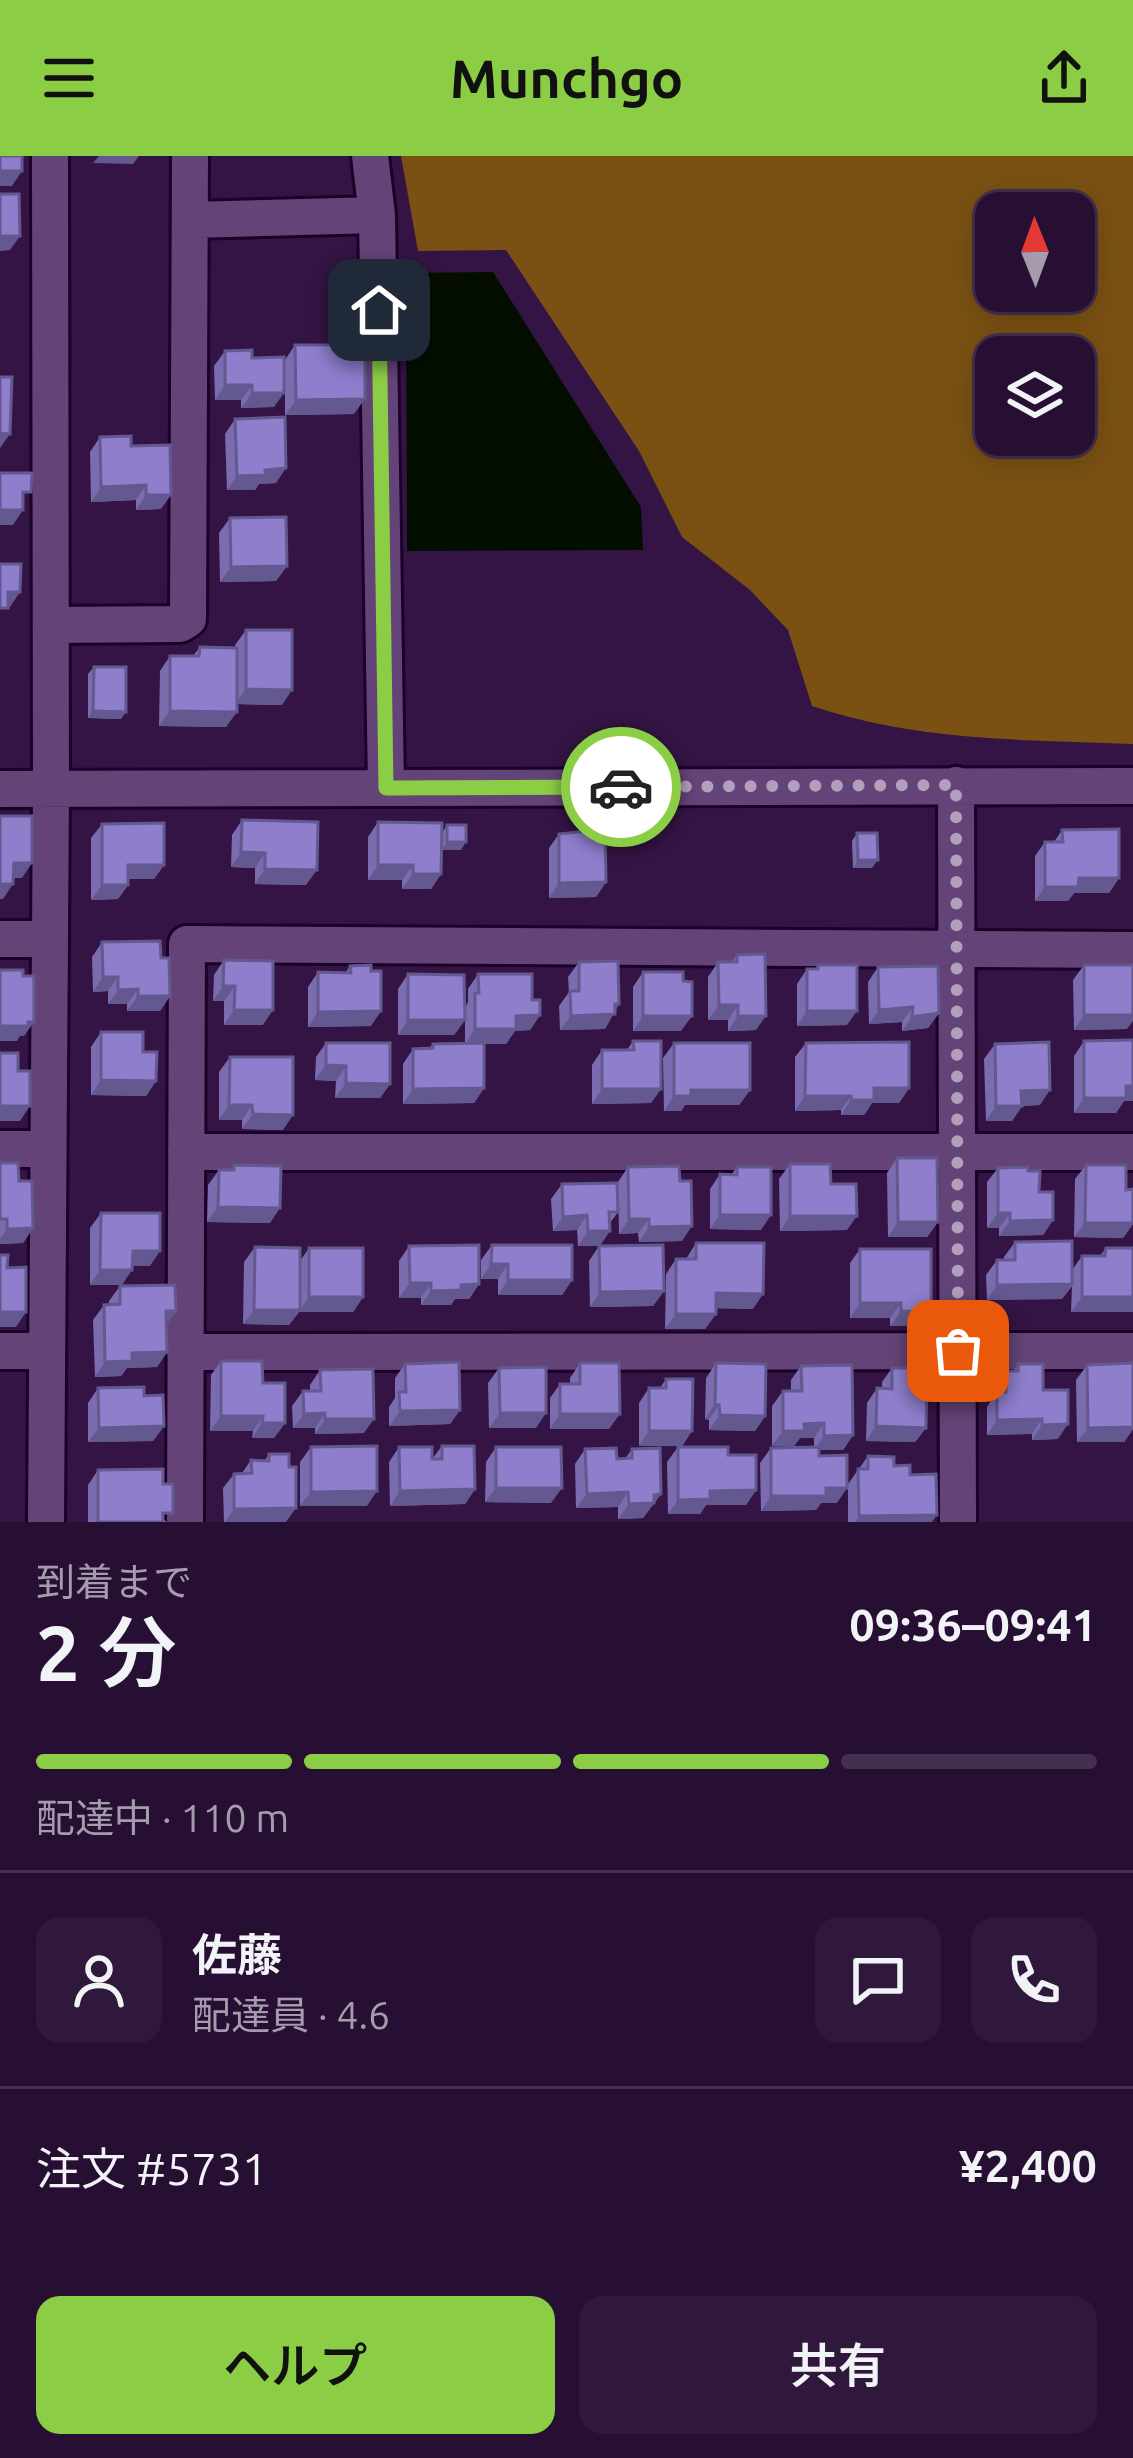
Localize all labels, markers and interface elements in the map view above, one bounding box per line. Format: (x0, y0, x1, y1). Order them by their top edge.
icon: menu (36, 45, 102, 111)
icon: share (1031, 45, 1097, 111)
text: Munchgo (450, 48, 683, 108)
north arrow (975, 192, 1095, 312)
map controls (975, 192, 1095, 456)
pin (328, 259, 430, 361)
icon: home (346, 277, 412, 343)
button: layers (975, 336, 1095, 456)
courier (561, 727, 681, 847)
icon: car (588, 754, 654, 820)
pin (907, 1300, 1009, 1402)
icon: bag (925, 1318, 991, 1384)
text: 到着まで (36, 1560, 192, 1603)
text: 09:36–09:41 (849, 1599, 1097, 1650)
text: 2 分 (36, 1608, 176, 1696)
text: 配達中 · 110 m (36, 1796, 289, 1839)
button: person (36, 1917, 162, 2043)
button: chat (815, 1917, 941, 2043)
button: phone (971, 1917, 1097, 2043)
text: 佐藤 (192, 1929, 282, 1980)
text: 配達員 · 4.6 (192, 1993, 390, 2036)
text: ¥2,400 (959, 2140, 1097, 2191)
text: 注文 #5731 (36, 2143, 267, 2194)
button: ヘルプ (36, 2296, 555, 2434)
button: 共有 (579, 2296, 1097, 2434)

